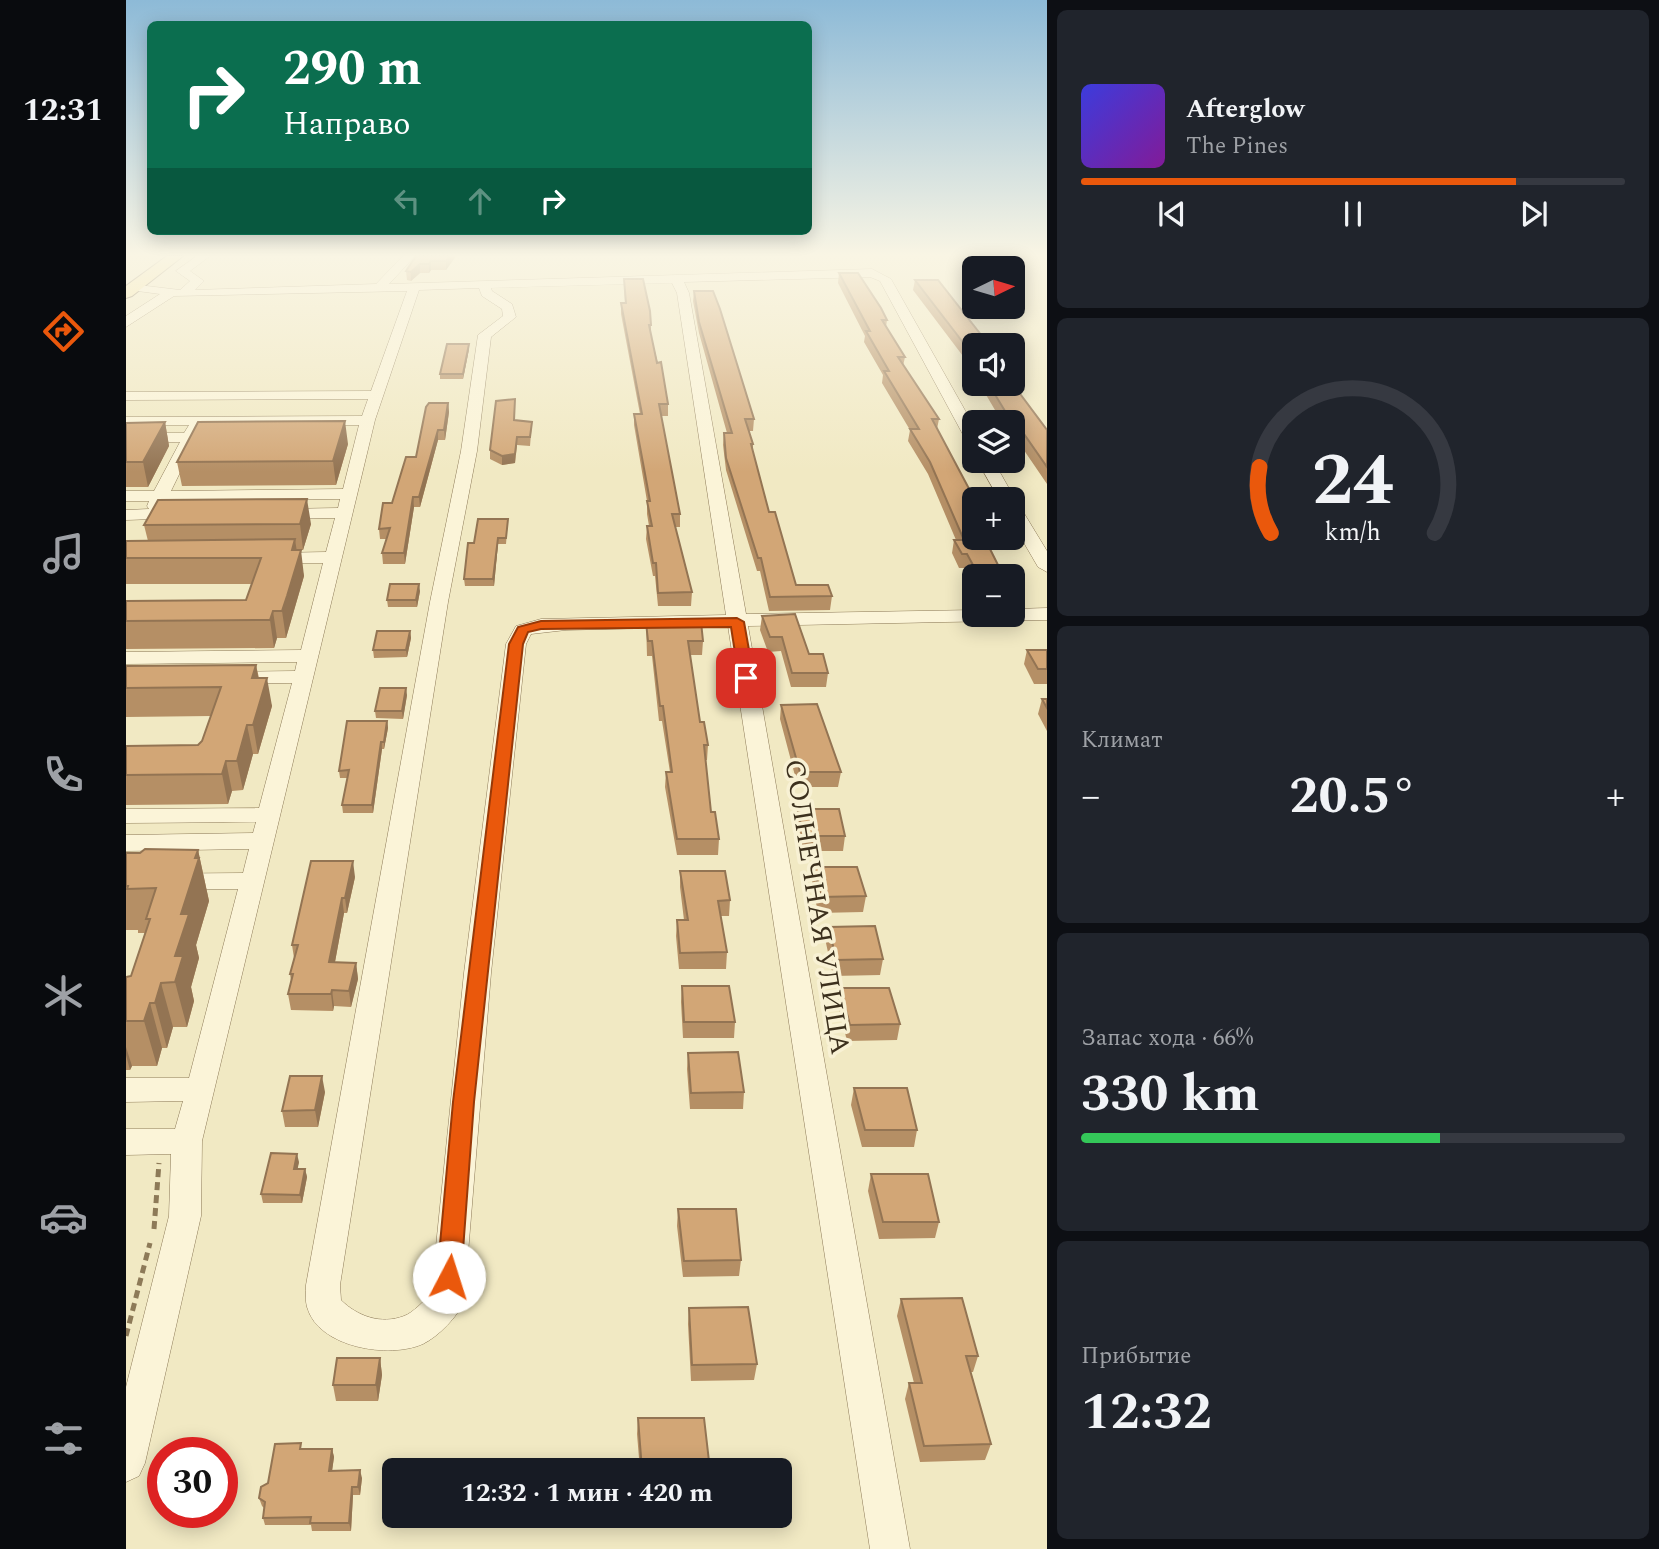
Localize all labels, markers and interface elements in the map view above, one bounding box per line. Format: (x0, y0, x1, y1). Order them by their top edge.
text: 290 m (283, 32, 422, 107)
icon: right (168, 49, 259, 140)
text: 12:31 (23, 86, 103, 135)
text: Afterglow (1186, 89, 1305, 129)
text: Направо (283, 100, 410, 149)
text: The Pines (1186, 129, 1288, 164)
icon: left (388, 182, 426, 220)
icon: ahead (461, 182, 499, 220)
icon: right (534, 182, 572, 220)
icon: previous (1153, 195, 1191, 233)
icon: pause (1334, 195, 1372, 233)
icon: next (1515, 195, 1553, 233)
north arrow (962, 256, 1026, 318)
map controls (962, 256, 1025, 627)
icon: directions (39, 307, 88, 356)
button: sound (962, 333, 1025, 396)
button: layers (962, 410, 1025, 473)
text: 24 (1312, 426, 1394, 537)
button: + (962, 487, 1025, 550)
text: km/h (1325, 513, 1381, 551)
icon: music (39, 529, 88, 578)
button: − (962, 564, 1025, 627)
pin (716, 648, 776, 708)
icon: arrive (727, 659, 765, 697)
text: Климат (1081, 723, 1163, 758)
icon: phone (39, 750, 88, 799)
street label: СОЛНЕЧНАЯ УЛИЦА (772, 756, 862, 1058)
text: 20.5° (1289, 757, 1417, 836)
text: − (1081, 768, 1100, 826)
text: + (1606, 768, 1625, 826)
icon: climate (39, 971, 88, 1020)
text: Запас хода · 66% (1081, 1021, 1253, 1056)
text: 330 km (1081, 1055, 1260, 1134)
icon: car (39, 1193, 88, 1242)
position arrow (412, 1240, 486, 1314)
text: Прибытие (1081, 1339, 1192, 1374)
text: 12:32 (1081, 1373, 1212, 1452)
icon: filters (39, 1414, 88, 1463)
speed limit sign: 30 (147, 1437, 238, 1528)
text: 12:32 · 1 мин · 420 m (461, 1473, 713, 1513)

